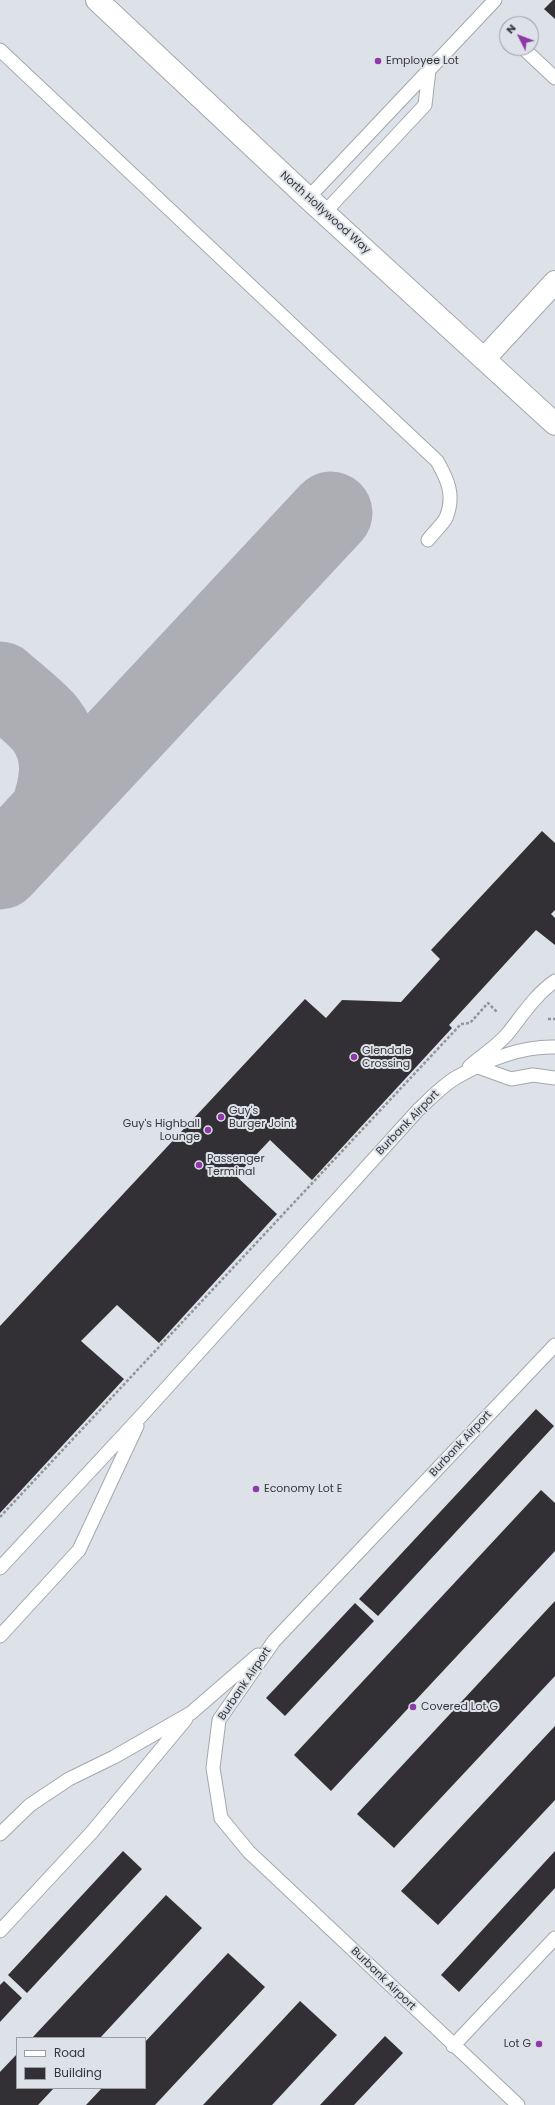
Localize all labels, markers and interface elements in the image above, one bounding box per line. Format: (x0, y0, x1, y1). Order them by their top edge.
north arrow (499, 16, 539, 56)
text: N (502, 20, 520, 37)
place label: Employee Lot (386, 54, 459, 68)
marker: Employee Lot (373, 56, 383, 66)
street label: North Hollywood Way (277, 169, 373, 257)
place label: Glendale Crossing (362, 1044, 412, 1070)
marker: Glendale Crossing (349, 1052, 359, 1062)
street label: Burbank Airport (374, 1088, 442, 1158)
place label: Guy's Burger Joint (229, 1104, 295, 1130)
marker: Guy's Burger Joint (216, 1112, 226, 1122)
place label: Guy's Highball Lounge (123, 1117, 200, 1143)
marker: Guy's Highball Lounge (203, 1125, 213, 1135)
place label: Passenger Terminal (207, 1152, 265, 1178)
marker: Passenger Terminal (194, 1160, 204, 1170)
street label: Burbank Airport (427, 1408, 495, 1480)
place label: Economy Lot E (264, 1482, 342, 1496)
marker: Economy Lot E (251, 1484, 261, 1494)
street label: Burbank Airport (216, 1645, 274, 1723)
place label: Covered Lot G (421, 1700, 498, 1714)
marker: Covered Lot G (408, 1702, 418, 1712)
street label: Burbank Airport (348, 1945, 418, 2013)
legend (16, 2037, 146, 2089)
place label: Lot G (504, 2037, 531, 2051)
marker: Lot G (534, 2039, 544, 2049)
text: Road (54, 2044, 85, 2061)
text: Building (54, 2064, 102, 2081)

